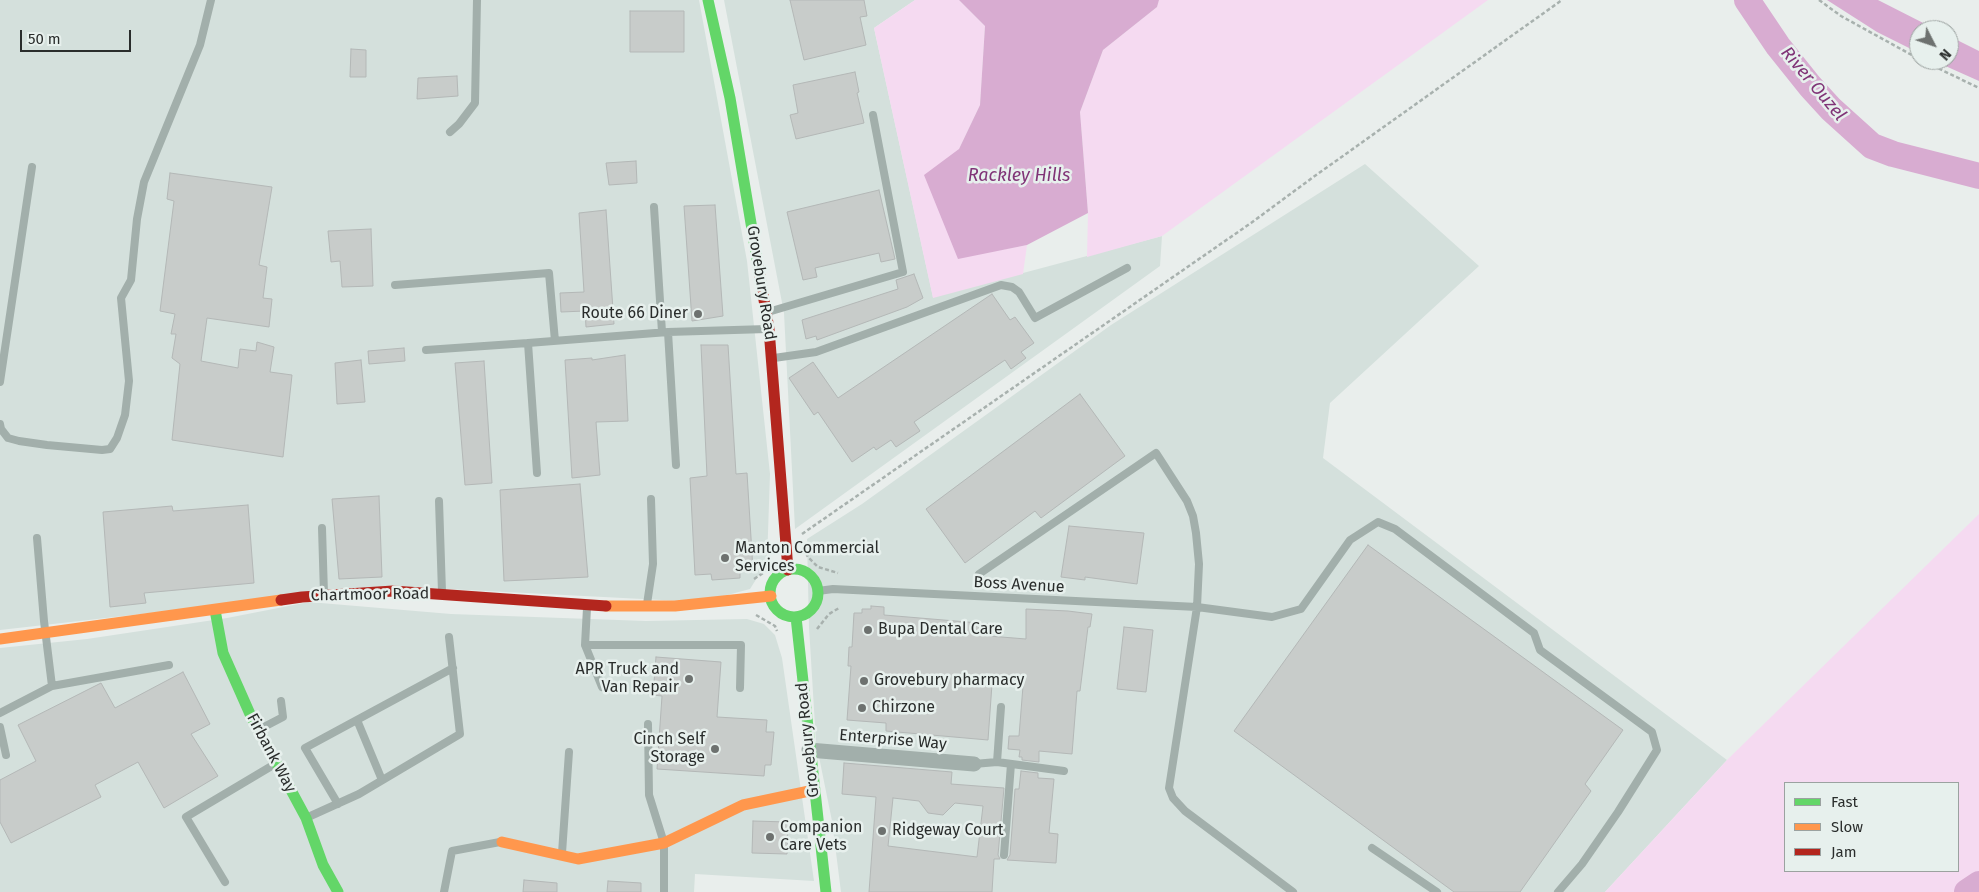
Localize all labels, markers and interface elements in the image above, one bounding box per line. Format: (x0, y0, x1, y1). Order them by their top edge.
scale bar (22, 20, 134, 52)
north arrow (1909, 20, 1959, 70)
text: 50 m (28, 30, 61, 48)
water label: River Ouzel (1776, 43, 1850, 125)
text: N (1935, 45, 1954, 64)
water label: Rackley Hills (968, 165, 1070, 187)
street label: Grovebury Road (742, 224, 780, 342)
place label: Route 66 Diner (581, 304, 688, 324)
marker: Route 66 Diner (692, 308, 704, 320)
place label: Manton Commercial Services (735, 539, 879, 577)
marker: Manton Commercial Services (719, 552, 731, 564)
street label: Boss Avenue (973, 573, 1065, 597)
street label: Chartmoor Road (311, 584, 429, 606)
place label: Bupa Dental Care (878, 620, 1003, 640)
marker: Bupa Dental Care (862, 624, 874, 636)
place label: APR Truck and Van Repair (576, 660, 679, 698)
place label: Grovebury pharmacy (874, 671, 1024, 691)
marker: APR Truck and Van Repair (683, 673, 695, 685)
marker: Grovebury pharmacy (858, 675, 870, 687)
street label: Grovebury Road (792, 682, 824, 798)
place label: Chirzone (872, 698, 935, 718)
marker: Chirzone (856, 702, 868, 714)
street label: Firbank Way (242, 710, 300, 796)
street label: Enterprise Way (838, 726, 948, 754)
place label: Cinch Self Storage (633, 730, 705, 768)
marker: Cinch Self Storage (709, 743, 721, 755)
legend (1784, 782, 1959, 872)
text: Fast (1831, 793, 1858, 811)
place label: Companion Care Vets (780, 818, 862, 856)
text: Slow (1831, 818, 1863, 836)
place label: Ridgeway Court (892, 821, 1004, 841)
marker: Ridgeway Court (876, 825, 888, 837)
marker: Companion Care Vets (764, 831, 776, 843)
text: Jam (1831, 843, 1857, 861)

